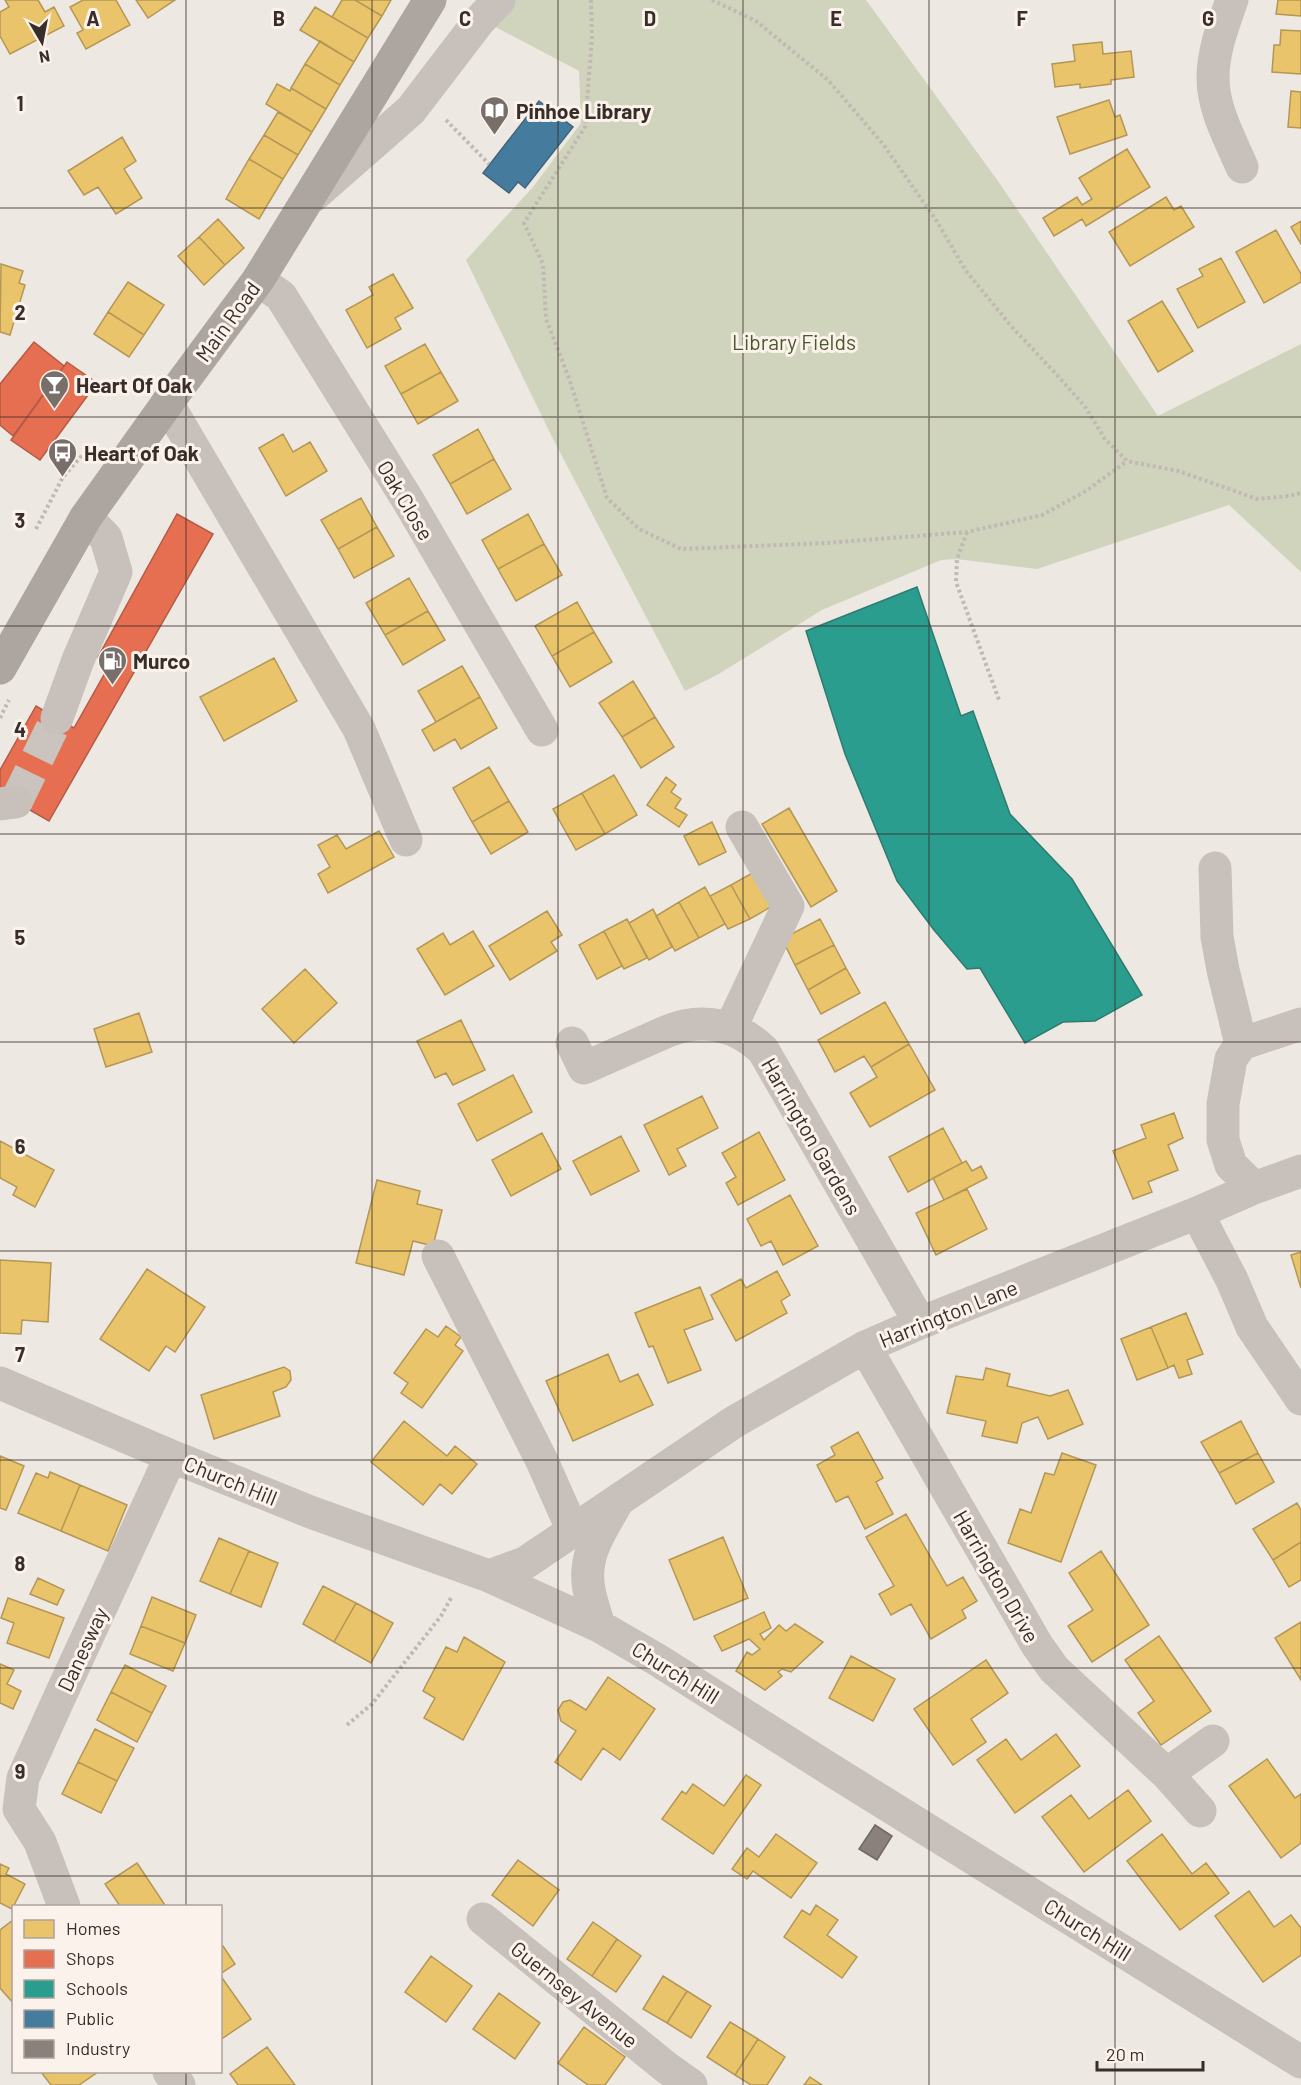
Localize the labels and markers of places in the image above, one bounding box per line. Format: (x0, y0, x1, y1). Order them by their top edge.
library icon: Pinhoe Library (479, 94, 511, 136)
place label: Pinhoe Library (516, 98, 652, 123)
bar icon: Heart Of Oak (39, 368, 71, 410)
place label: Heart Of Oak (76, 372, 193, 397)
bus stop icon: Heart of Oak (47, 436, 79, 478)
place label: Heart of Oak (84, 440, 199, 465)
fuel station icon: Murco (96, 644, 128, 686)
place label: Murco (133, 648, 190, 673)

